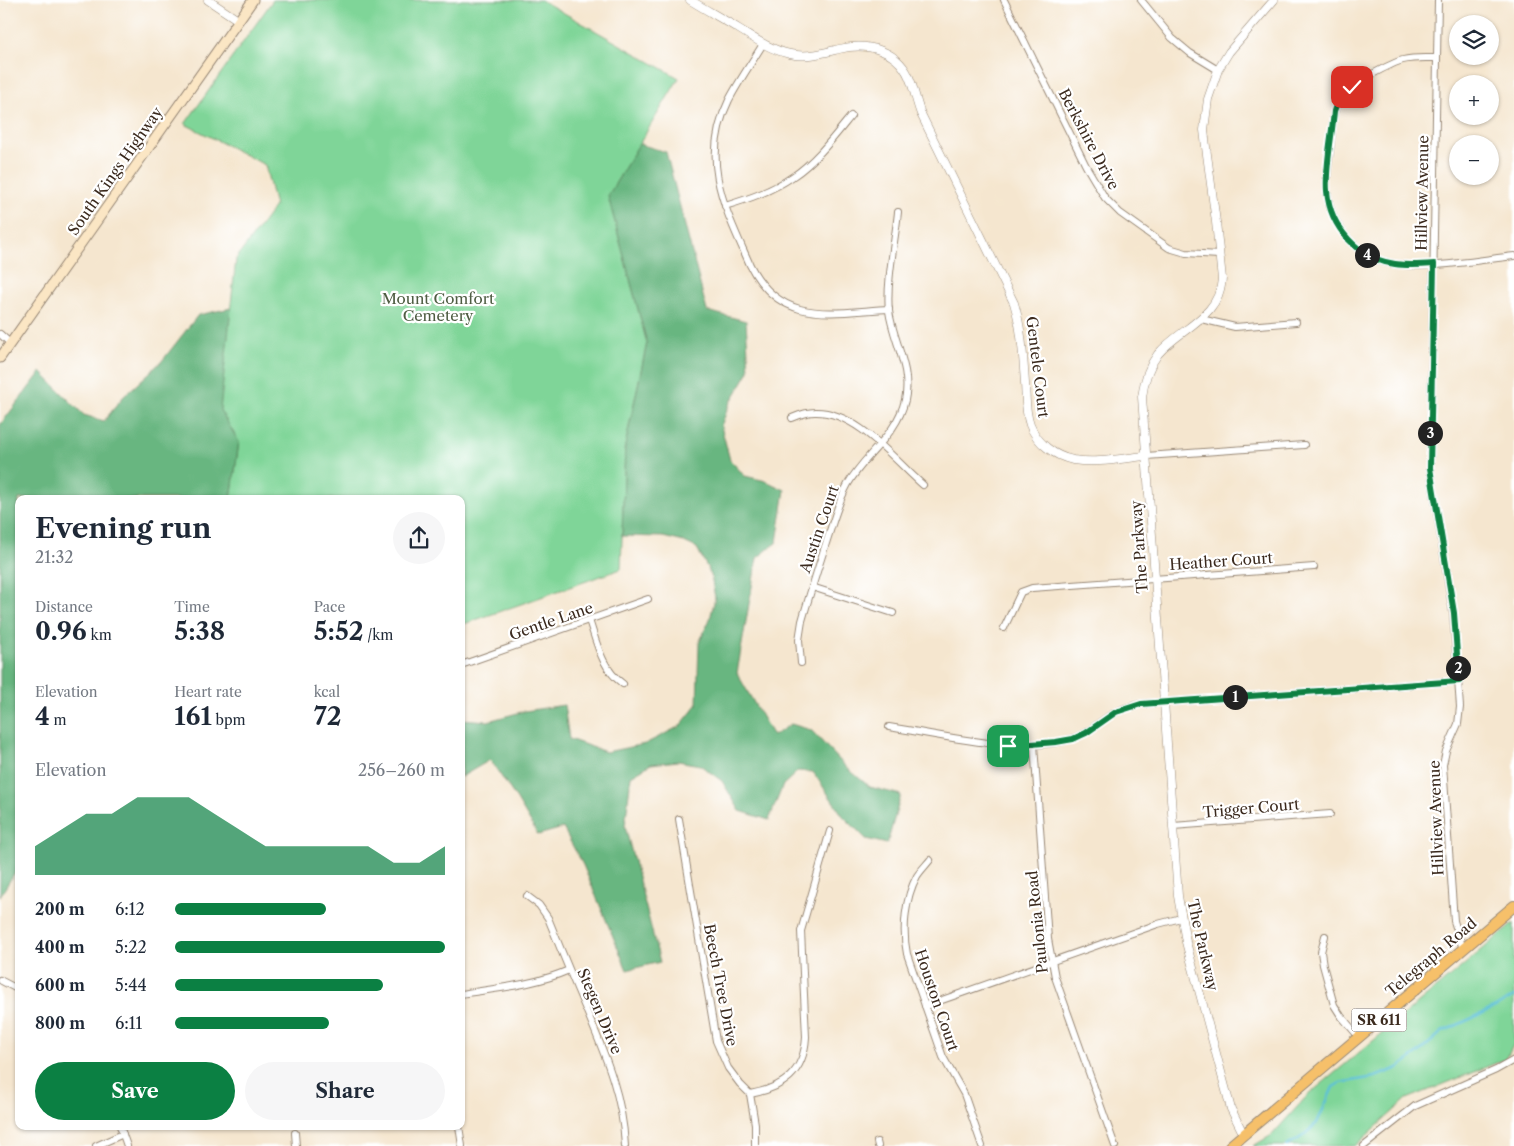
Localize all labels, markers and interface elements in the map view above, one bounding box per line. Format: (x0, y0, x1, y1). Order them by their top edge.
map controls (1449, 15, 1499, 185)
button: layers (1449, 15, 1499, 65)
pin (1331, 66, 1373, 108)
icon: check (1338, 73, 1366, 101)
button: + (1449, 75, 1499, 125)
street label: Berkshire Drive (1054, 85, 1124, 193)
street label: South Kings Highway (64, 103, 167, 239)
street label: Hillview Avenue (1411, 135, 1433, 251)
button: − (1449, 135, 1499, 185)
pin: 4 (1354, 242, 1380, 268)
text: 4 (1363, 246, 1372, 264)
park label: Mount Comfort Cemetery (382, 289, 495, 325)
street label: Gentele Court (1022, 315, 1054, 419)
pin: 3 (1418, 420, 1442, 446)
text: 3 (1427, 424, 1434, 442)
street label: Austin Court (795, 482, 843, 576)
street label: The Parkway (1126, 499, 1152, 594)
text: Evening run (35, 511, 211, 545)
button: share (393, 512, 445, 564)
text: 21:32 (35, 547, 73, 567)
street label: Heather Court (1169, 548, 1274, 574)
text: Distance (35, 598, 93, 616)
text: Time (174, 598, 210, 616)
text: Pace (314, 598, 345, 616)
street label: Gentle Lane (507, 598, 595, 644)
text: 0.96 (35, 616, 87, 647)
text: 5:38 (174, 616, 225, 647)
text: 5:52 (314, 616, 363, 647)
text: km (87, 626, 112, 644)
text: /km (363, 626, 393, 644)
pin: 2 (1446, 656, 1470, 680)
text: 2 (1454, 659, 1463, 677)
text: Elevation (35, 683, 98, 701)
text: Heart rate (174, 683, 242, 701)
text: kcal (314, 683, 340, 701)
pin: 1 (1222, 684, 1248, 710)
text: 1 (1232, 688, 1239, 706)
text: 4 (35, 701, 50, 732)
text: 161 (174, 701, 212, 732)
text: 72 (314, 701, 341, 732)
text: m (50, 711, 67, 729)
text: bpm (212, 711, 246, 729)
pin (987, 725, 1029, 767)
icon: arrive (994, 732, 1022, 760)
text: Elevation (35, 760, 106, 780)
text: 256–260 m (358, 760, 445, 780)
street label: Hillview Avenue (1424, 760, 1448, 876)
street label: Trigger Court (1202, 794, 1301, 822)
street label: Paulonia Road (1022, 870, 1052, 974)
street label: The Parkway (1183, 897, 1223, 993)
text: 200 m (35, 899, 85, 919)
text: 6:12 (115, 899, 145, 919)
street label: Telegraph Road (1382, 913, 1480, 1001)
street label: Beech Tree Drive (700, 922, 742, 1048)
text: 400 m (35, 937, 85, 957)
text: 5:22 (115, 937, 147, 957)
street label: Houston Court (911, 946, 964, 1054)
street label: Stegen Drive (573, 965, 627, 1057)
text: 600 m (35, 975, 85, 995)
text: 5:44 (115, 975, 147, 995)
road number: SR 611 (1352, 1008, 1406, 1032)
text: 800 m (35, 1013, 85, 1033)
text: 6:11 (115, 1013, 142, 1033)
button: Save (35, 1062, 235, 1120)
button: Share (245, 1062, 445, 1120)

